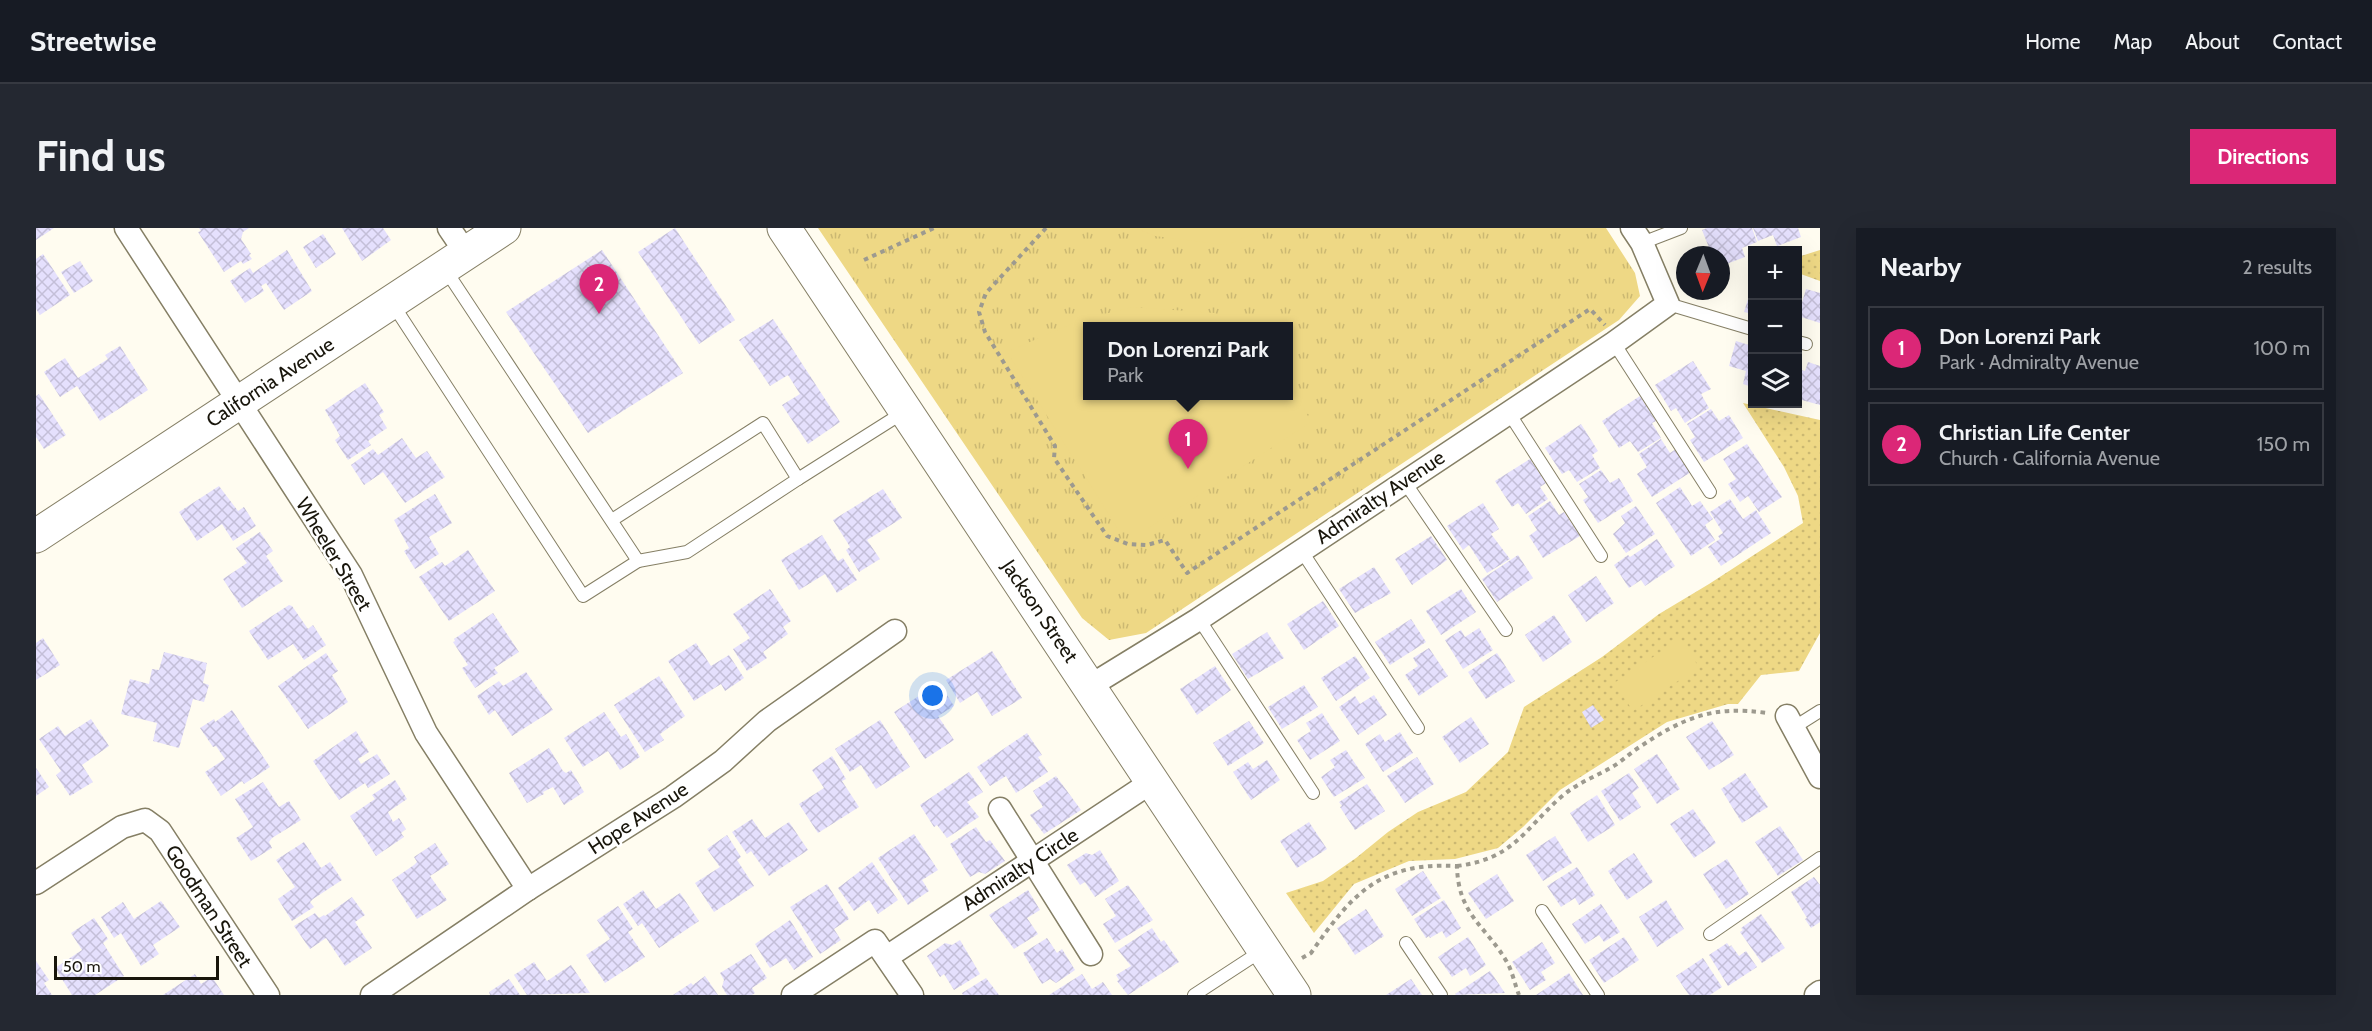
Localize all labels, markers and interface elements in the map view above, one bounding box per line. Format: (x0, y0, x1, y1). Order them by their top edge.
text: Streetwise (30, 24, 156, 58)
text: Home (2025, 29, 2081, 54)
text: Map (2114, 29, 2152, 54)
text: About (2185, 29, 2239, 54)
text: Contact (2272, 29, 2342, 54)
button: Directions (2190, 129, 2336, 184)
text: Find us (36, 130, 165, 182)
north arrow (1676, 246, 1730, 300)
map controls (1748, 246, 1802, 408)
button: + (1748, 246, 1802, 300)
text: Nearby (1880, 251, 1961, 283)
text: 2 results (2242, 255, 2312, 279)
pin: 2 (580, 264, 618, 314)
button: − (1748, 300, 1802, 354)
popup (1083, 322, 1293, 400)
text: Don Lorenzi Park (1939, 323, 2101, 350)
street label: California Avenue (202, 332, 338, 432)
text: Don Lorenzi Park (1107, 336, 1269, 363)
text: 1 (1898, 336, 1905, 360)
text: 100 m (2254, 336, 2310, 360)
text: Park · Admiralty Avenue (1939, 350, 2139, 374)
button: layers (1748, 354, 1802, 408)
text: Park (1107, 363, 1143, 387)
text: Christian Life Center (1939, 419, 2130, 446)
pin: 1 (1168, 420, 1208, 469)
text: 2 (1896, 432, 1907, 456)
text: 150 m (2257, 432, 2310, 456)
street label: Admiralty Avenue (1311, 445, 1449, 549)
text: Church · California Avenue (1939, 446, 2160, 470)
street label: Wheeler Street (291, 493, 377, 615)
street label: Jackson Street (996, 554, 1083, 667)
your location (918, 681, 947, 710)
street label: Hope Avenue (584, 777, 692, 859)
street label: Admiralty Circle (957, 822, 1083, 916)
street label: Goodman Street (161, 840, 258, 972)
scale bar (54, 953, 219, 980)
text: 50 m (63, 957, 100, 976)

